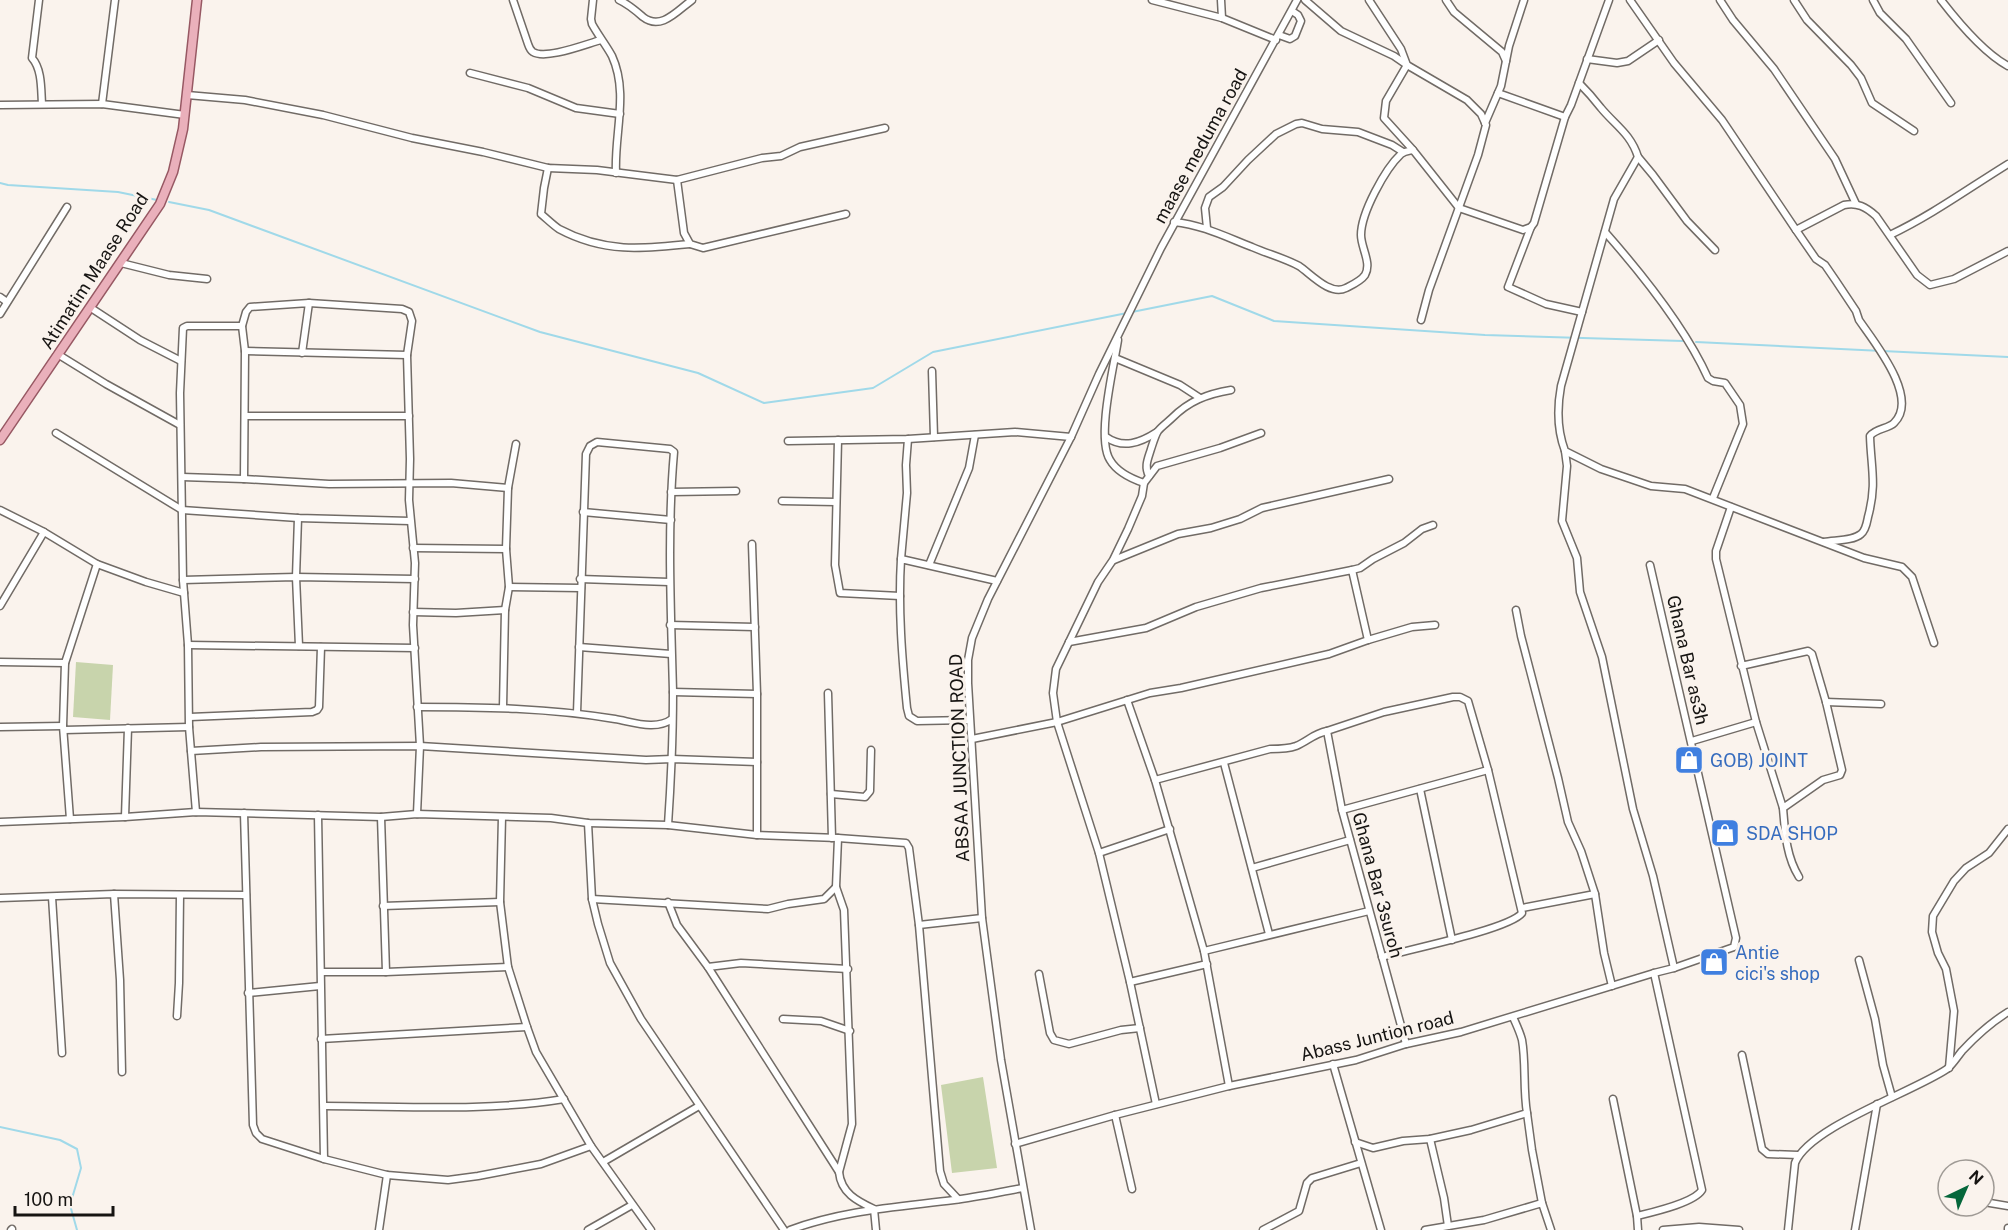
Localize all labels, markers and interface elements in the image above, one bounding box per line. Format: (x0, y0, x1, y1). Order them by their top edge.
street label: maase meduma road (1149, 65, 1251, 227)
street label: Atimatim Maase Road (36, 189, 152, 353)
street label: Ghana Bar as3h (1663, 593, 1713, 727)
street label: ABSAA JUNCTION ROAD (945, 653, 973, 863)
shop icon: GOB) JOINT (1673, 744, 1705, 776)
place label: GOB) JOINT (1710, 750, 1808, 771)
street label: Ghana Bar 3suroh (1348, 810, 1408, 960)
shop icon: SDA SHOP (1709, 817, 1741, 849)
place label: SDA SHOP (1746, 823, 1838, 844)
place label: Antie cici's shop (1735, 942, 1820, 984)
shop icon: Antie cici's shop (1698, 946, 1730, 978)
street label: Abass Juntion road (1298, 1007, 1456, 1065)
north arrow (1936, 1158, 1996, 1218)
text: N (1965, 1166, 1987, 1189)
scale bar (15, 1179, 112, 1217)
text: 100 m (24, 1189, 73, 1210)

